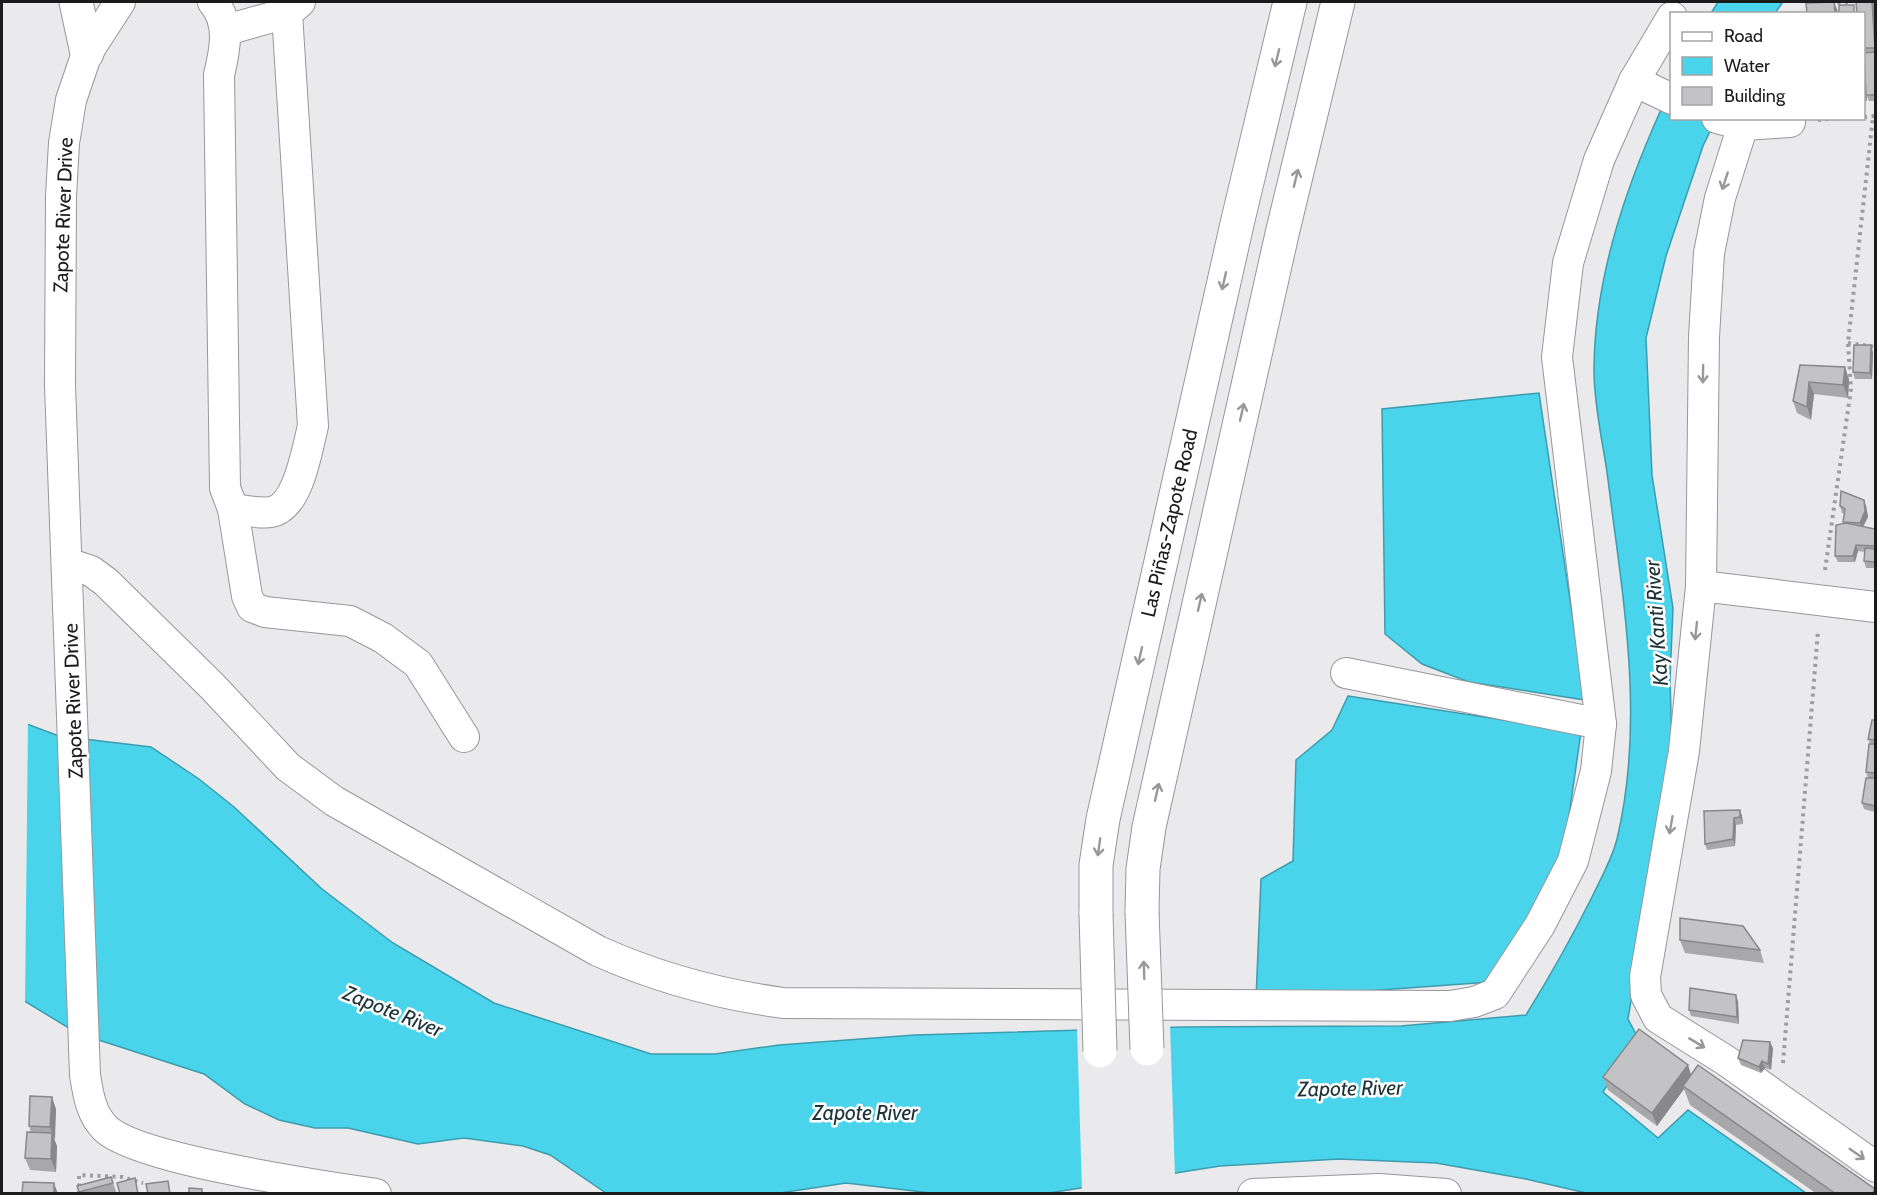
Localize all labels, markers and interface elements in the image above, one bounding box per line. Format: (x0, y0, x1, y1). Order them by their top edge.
legend (1670, 12, 1865, 120)
text: Road (1724, 25, 1763, 47)
one-way arrow (1270, 49, 1282, 68)
text: Water (1724, 55, 1770, 77)
text: Building (1724, 85, 1786, 107)
street label: Zapote River Drive (48, 137, 78, 293)
one-way arrow (1290, 168, 1302, 187)
one-way arrow (1719, 171, 1730, 190)
one-way arrow (1218, 271, 1229, 291)
one-way arrow (1698, 363, 1709, 383)
one-way arrow (1237, 402, 1249, 421)
street label: Las Piñas-Zapote Road (1136, 427, 1202, 619)
water label: Kay Kanti River (1639, 558, 1673, 687)
one-way arrow (1194, 593, 1206, 612)
one-way arrow (1690, 621, 1701, 641)
street label: Zapote River Drive (58, 623, 88, 779)
one-way arrow (1133, 646, 1145, 665)
one-way arrow (1152, 783, 1163, 802)
one-way arrow (1665, 814, 1676, 834)
one-way arrow (1093, 836, 1104, 856)
one-way arrow (1139, 960, 1150, 980)
water label: Zapote River (339, 979, 448, 1043)
one-way arrow (1688, 1038, 1705, 1050)
water label: Zapote River (1296, 1075, 1404, 1101)
water label: Zapote River (812, 1100, 919, 1125)
one-way arrow (1848, 1148, 1865, 1160)

